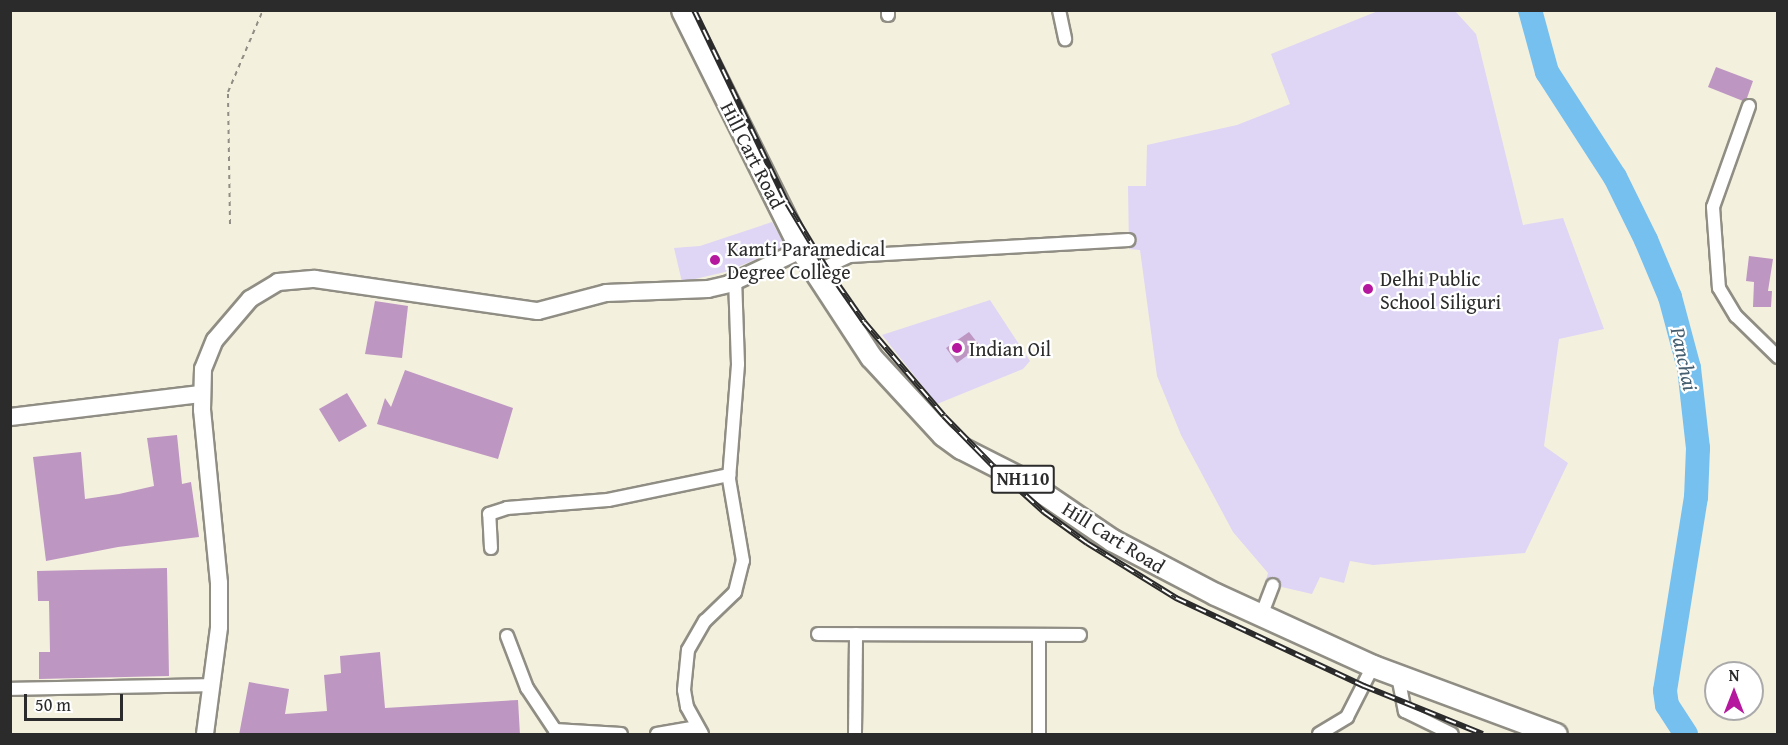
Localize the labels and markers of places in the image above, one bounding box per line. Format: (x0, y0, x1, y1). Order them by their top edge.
place label: Kamti Paramedical Degree College (727, 237, 885, 284)
marker: Kamti Paramedical Degree College (708, 253, 722, 267)
place label: Delhi Public School Siliguri (1380, 266, 1501, 313)
marker: Delhi Public School Siliguri (1361, 282, 1375, 296)
place label: Indian Oil (969, 336, 1051, 360)
marker: Indian Oil (950, 341, 964, 355)

